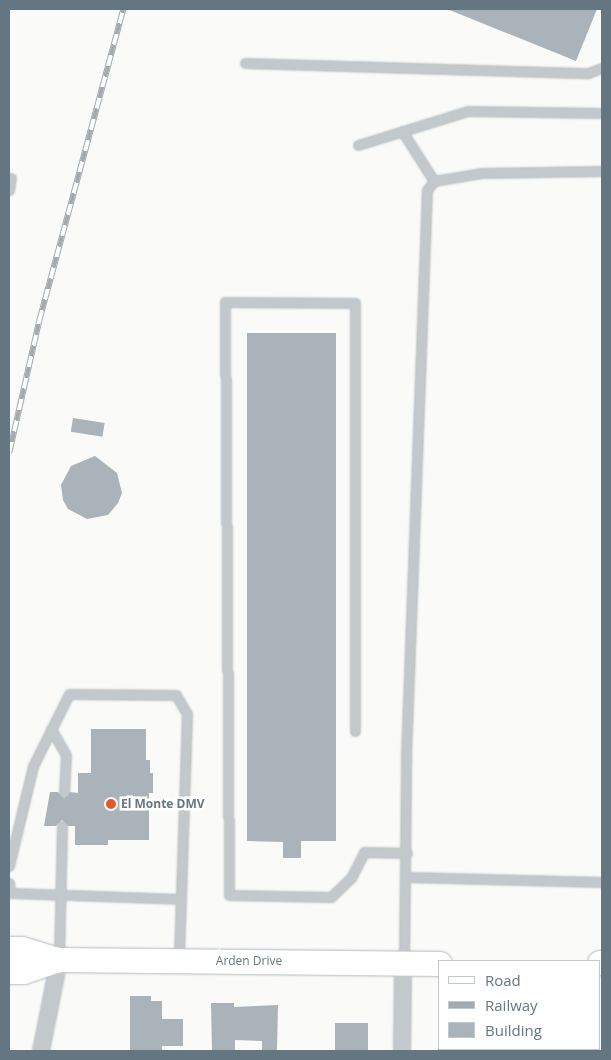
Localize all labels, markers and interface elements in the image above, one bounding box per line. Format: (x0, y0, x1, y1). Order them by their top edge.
place label: El Monte DMV (121, 797, 205, 811)
marker: El Monte DMV (105, 798, 117, 810)
street label: Arden Drive (216, 954, 282, 968)
legend (438, 960, 601, 1050)
text: Road (485, 970, 521, 990)
text: Railway (485, 995, 538, 1015)
text: Building (485, 1020, 542, 1040)

